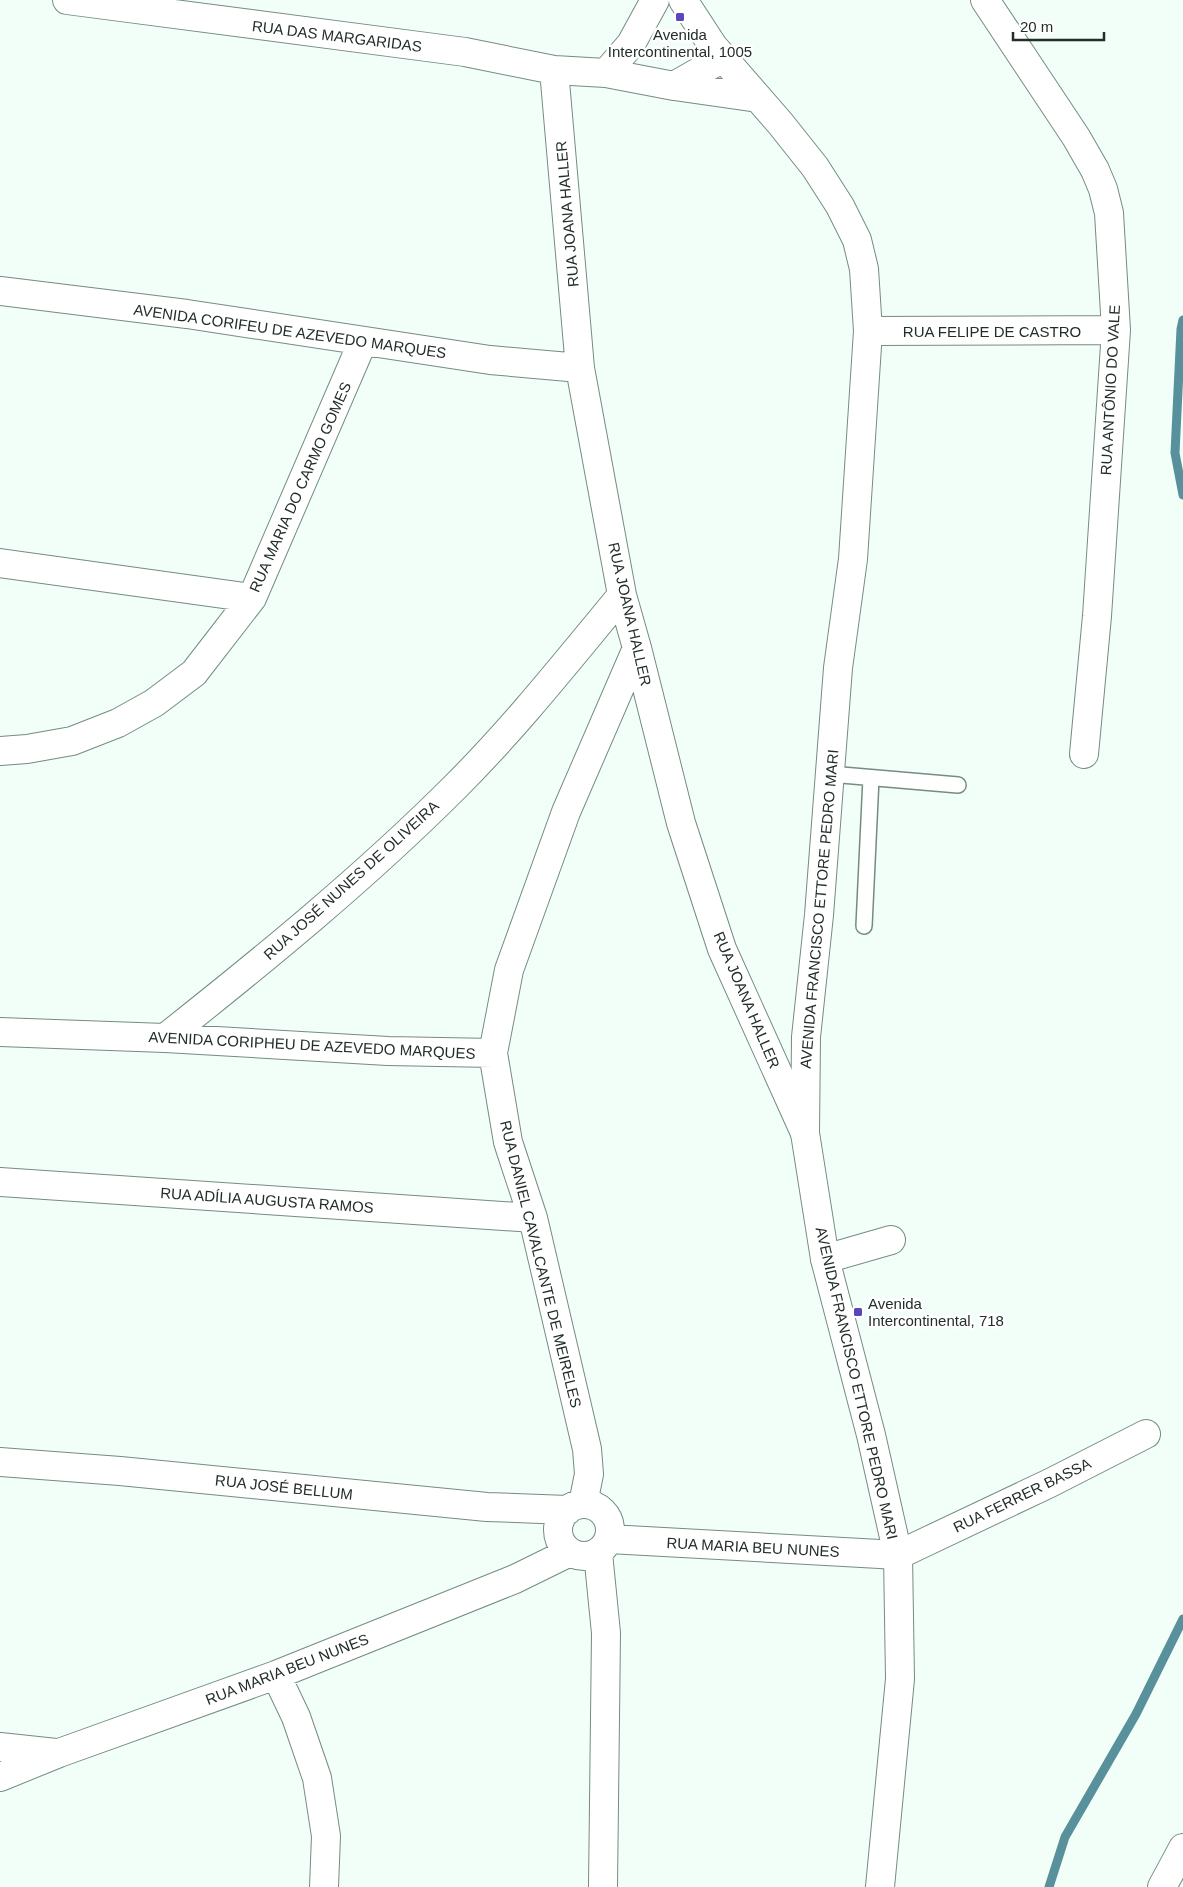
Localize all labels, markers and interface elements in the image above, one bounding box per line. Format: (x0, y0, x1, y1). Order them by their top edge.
scale bar (1013, 10, 1104, 42)
marker: Avenida Intercontinental, 1005 (674, 11, 686, 23)
street label: RUA DAS MARGARIDAS (251, 17, 423, 55)
text: 20 m (1020, 18, 1053, 35)
place label: Avenida Intercontinental, 1005 (608, 26, 752, 60)
street label: RUA JOANA HALLER (552, 140, 582, 288)
street label: AVENIDA CORIFEU DE AZEVEDO MARQUES (133, 301, 447, 361)
street label: RUA ANTÔNIO DO VALE (1097, 304, 1123, 476)
street label: RUA FELIPE DE CASTRO (903, 323, 1081, 340)
street label: RUA MARIA DO CARMO GOMES (246, 379, 354, 595)
street label: RUA JOANA HALLER (605, 541, 655, 688)
street label: AVENIDA FRANCISCO ETTORE PEDRO MARI (797, 749, 841, 1069)
street label: RUA JOSÉ NUNES DE OLIVEIRA (260, 797, 442, 963)
street label: RUA JOANA HALLER (711, 929, 784, 1071)
street label: AVENIDA CORIPHEU DE AZEVEDO MARQUES (148, 1028, 476, 1062)
street label: RUA DANIEL CAVALCANTE DE MEIRELES (497, 1119, 585, 1409)
street label: RUA ADÍLIA AUGUSTA RAMOS (160, 1184, 374, 1216)
street label: AVENIDA FRANCISCO ETTORE PEDRO MARI (813, 1225, 901, 1541)
place label: Avenida Intercontinental, 718 (868, 1295, 1004, 1329)
marker: Avenida Intercontinental, 718 (852, 1306, 864, 1318)
street label: RUA FERRER BASSA (950, 1454, 1094, 1536)
street label: RUA JOSÉ BELLUM (214, 1471, 354, 1503)
street label: RUA MARIA BEU NUNES (666, 1534, 840, 1560)
street label: RUA MARIA BEU NUNES (203, 1630, 371, 1708)

